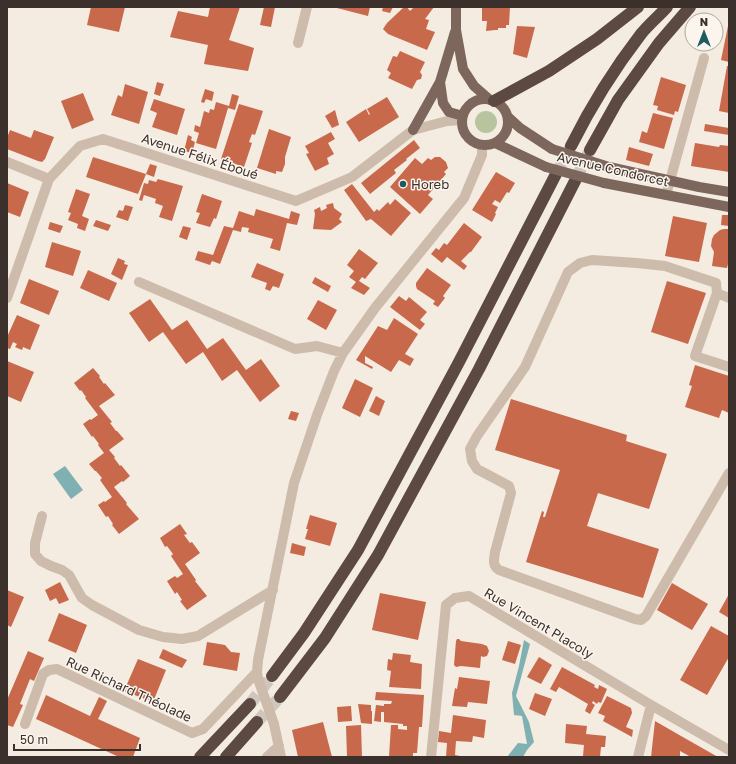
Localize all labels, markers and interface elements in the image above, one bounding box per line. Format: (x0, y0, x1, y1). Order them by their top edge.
north arrow (684, 12, 724, 52)
text: N (700, 15, 708, 28)
street label: Avenue Félix Éboué (140, 130, 260, 182)
street label: Avenue Condorcet (555, 148, 671, 190)
place label: Horeb (411, 176, 449, 192)
marker: Horeb (398, 179, 408, 189)
street label: Rue Vincent Placoly (482, 584, 597, 662)
street label: Rue Richard Théolade (64, 653, 194, 725)
scale bar (14, 726, 140, 752)
text: 50 m (20, 732, 48, 747)

